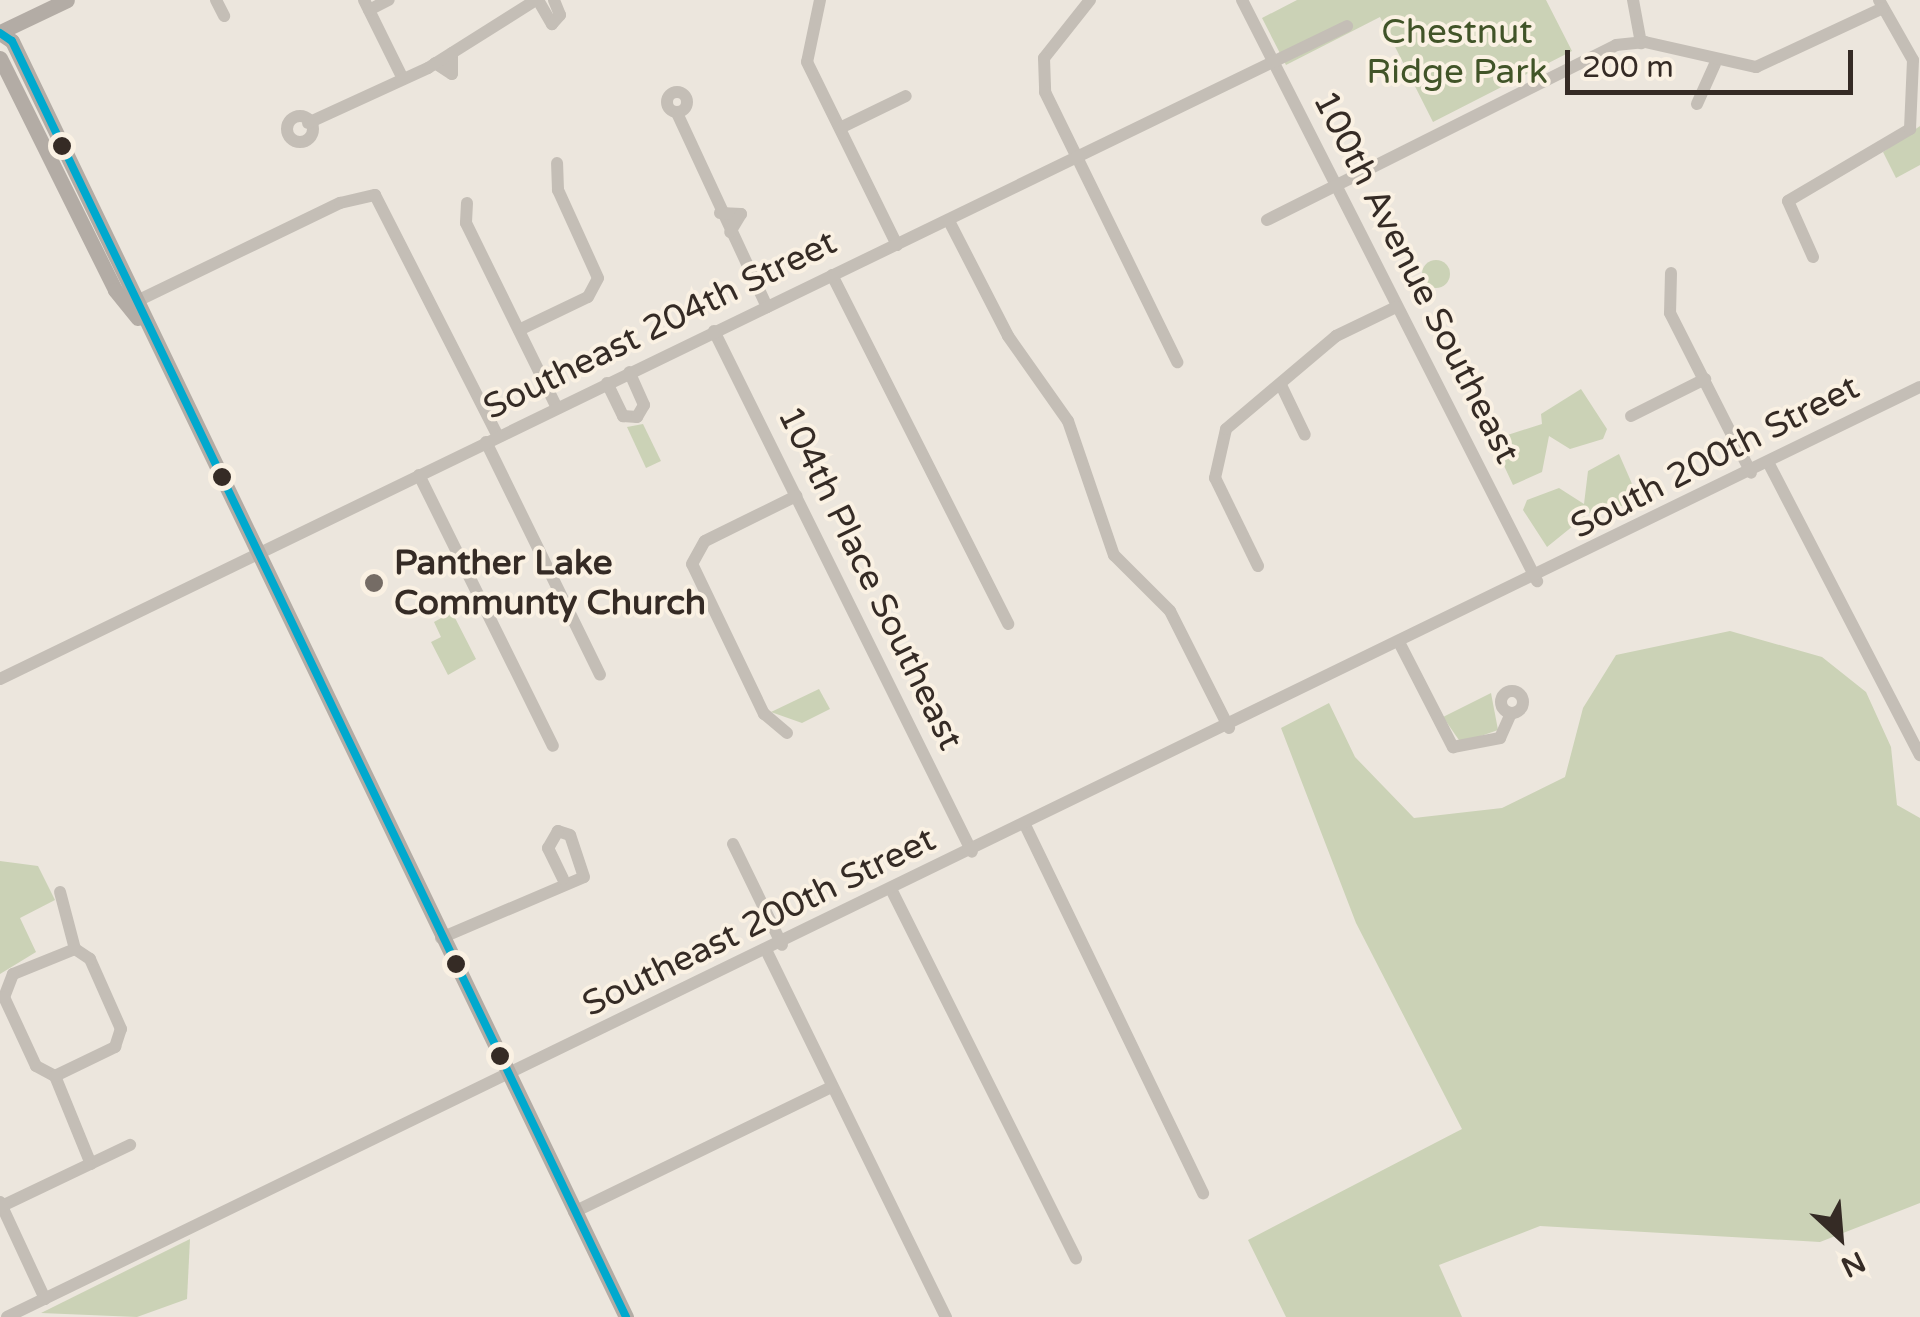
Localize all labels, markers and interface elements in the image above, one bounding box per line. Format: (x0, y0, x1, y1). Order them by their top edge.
park label: Chestnut Ridge Park (1366, 11, 1548, 93)
scale bar (1570, 30, 1858, 92)
text: 200 m (1582, 49, 1674, 86)
street label: 100th Avenue Southeast (1304, 84, 1528, 470)
unlabelled marker (52, 136, 72, 156)
street label: Southeast 204th Street (477, 221, 843, 429)
street label: South 200th Street (1564, 366, 1866, 548)
street label: 104th Place Southeast (768, 399, 972, 757)
unlabelled marker (212, 467, 232, 487)
place label: Panther Lake Communty Church (394, 542, 706, 624)
marker: Panther Lake Communty Church (363, 572, 385, 594)
street label: Southeast 200th Street (576, 818, 942, 1026)
unlabelled marker (446, 954, 466, 974)
unlabelled marker (490, 1046, 510, 1066)
north arrow (1790, 1187, 1890, 1287)
text: N (1836, 1244, 1871, 1284)

